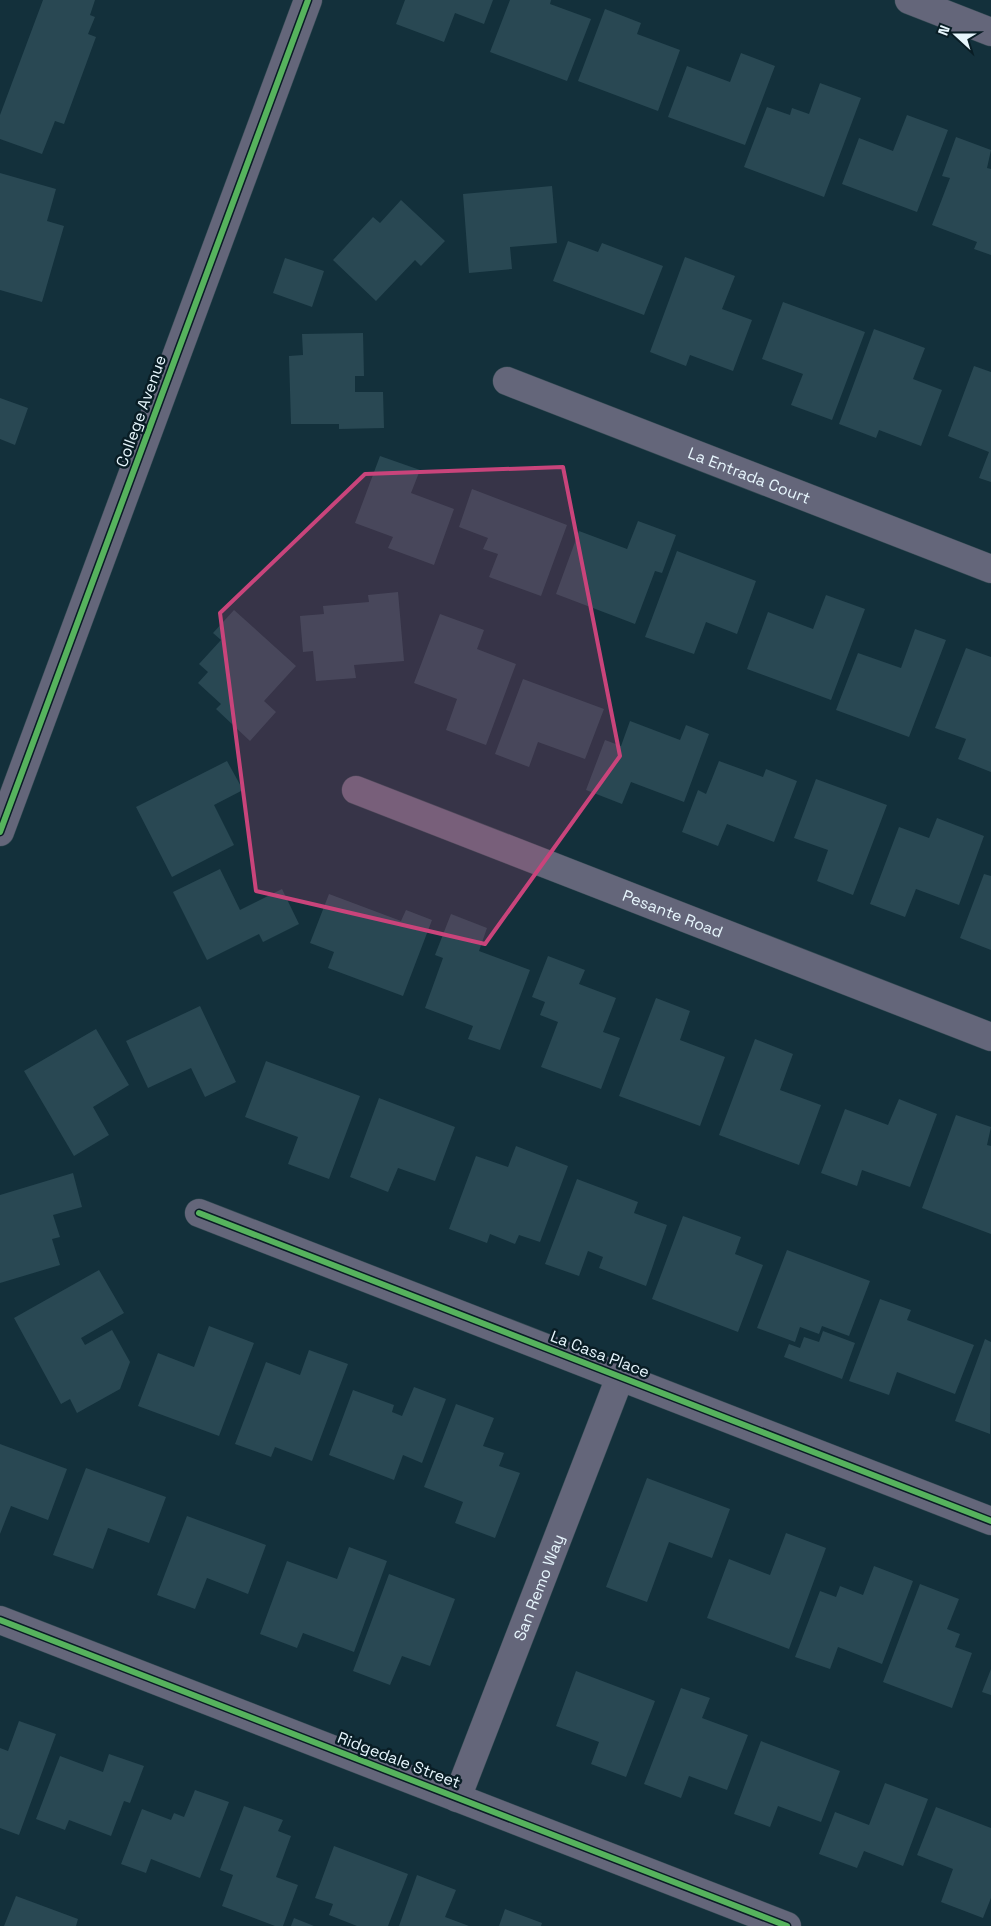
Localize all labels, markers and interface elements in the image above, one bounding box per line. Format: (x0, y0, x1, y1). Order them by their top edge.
north arrow (931, 10, 981, 60)
text: N (934, 23, 954, 38)
street label: College Avenue (111, 352, 171, 470)
street label: La Entrada Court (685, 442, 814, 508)
street label: Pesante Road (620, 884, 726, 942)
street label: La Casa Place (547, 1325, 653, 1383)
street label: San Remo Way (508, 1531, 569, 1644)
street label: Ridgedale Street (335, 1727, 463, 1793)

